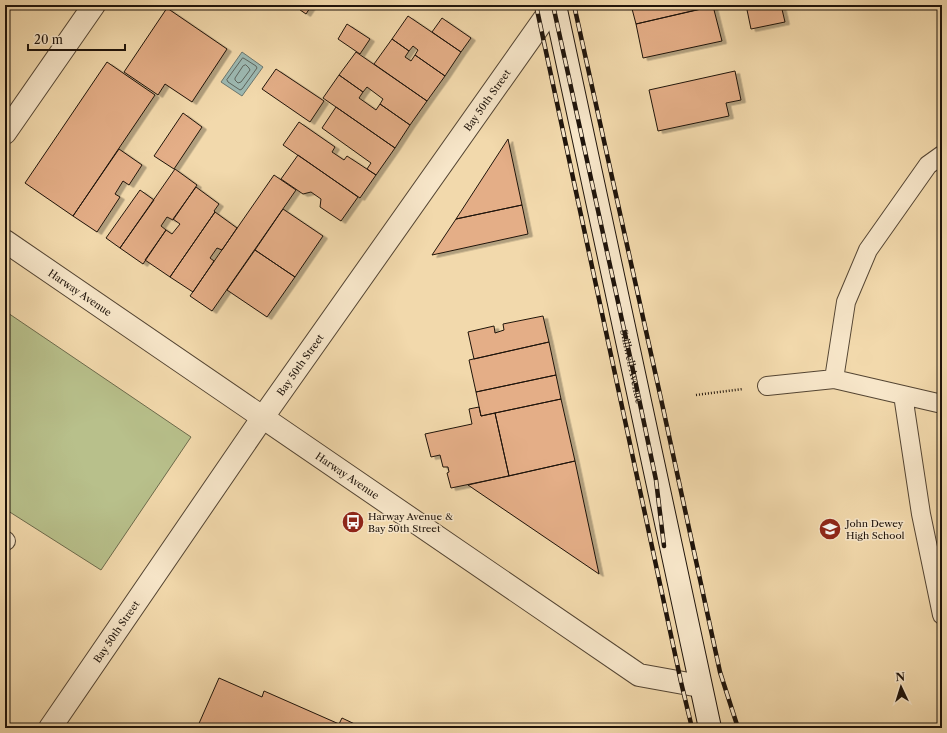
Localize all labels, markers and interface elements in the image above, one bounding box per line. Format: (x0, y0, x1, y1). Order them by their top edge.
scale bar (28, 26, 125, 52)
text: 20 m (34, 32, 63, 47)
street label: Bay 50th Street (461, 66, 513, 133)
street label: Harway Avenue (46, 266, 115, 319)
street label: Stillwell Avenue (618, 328, 646, 405)
street label: Bay 50th Street (274, 331, 326, 398)
street label: Harway Avenue (313, 449, 382, 502)
bus stop icon: Harway Avenue & Bay 50th Street (340, 509, 366, 535)
place label: Harway Avenue & Bay 50th Street (368, 510, 453, 535)
school or university icon: John Dewey High School (817, 516, 843, 542)
place label: John Dewey High School (844, 517, 905, 542)
street label: Bay 50th Street (90, 597, 142, 665)
north arrow (881, 667, 921, 707)
text: N (895, 670, 906, 684)

